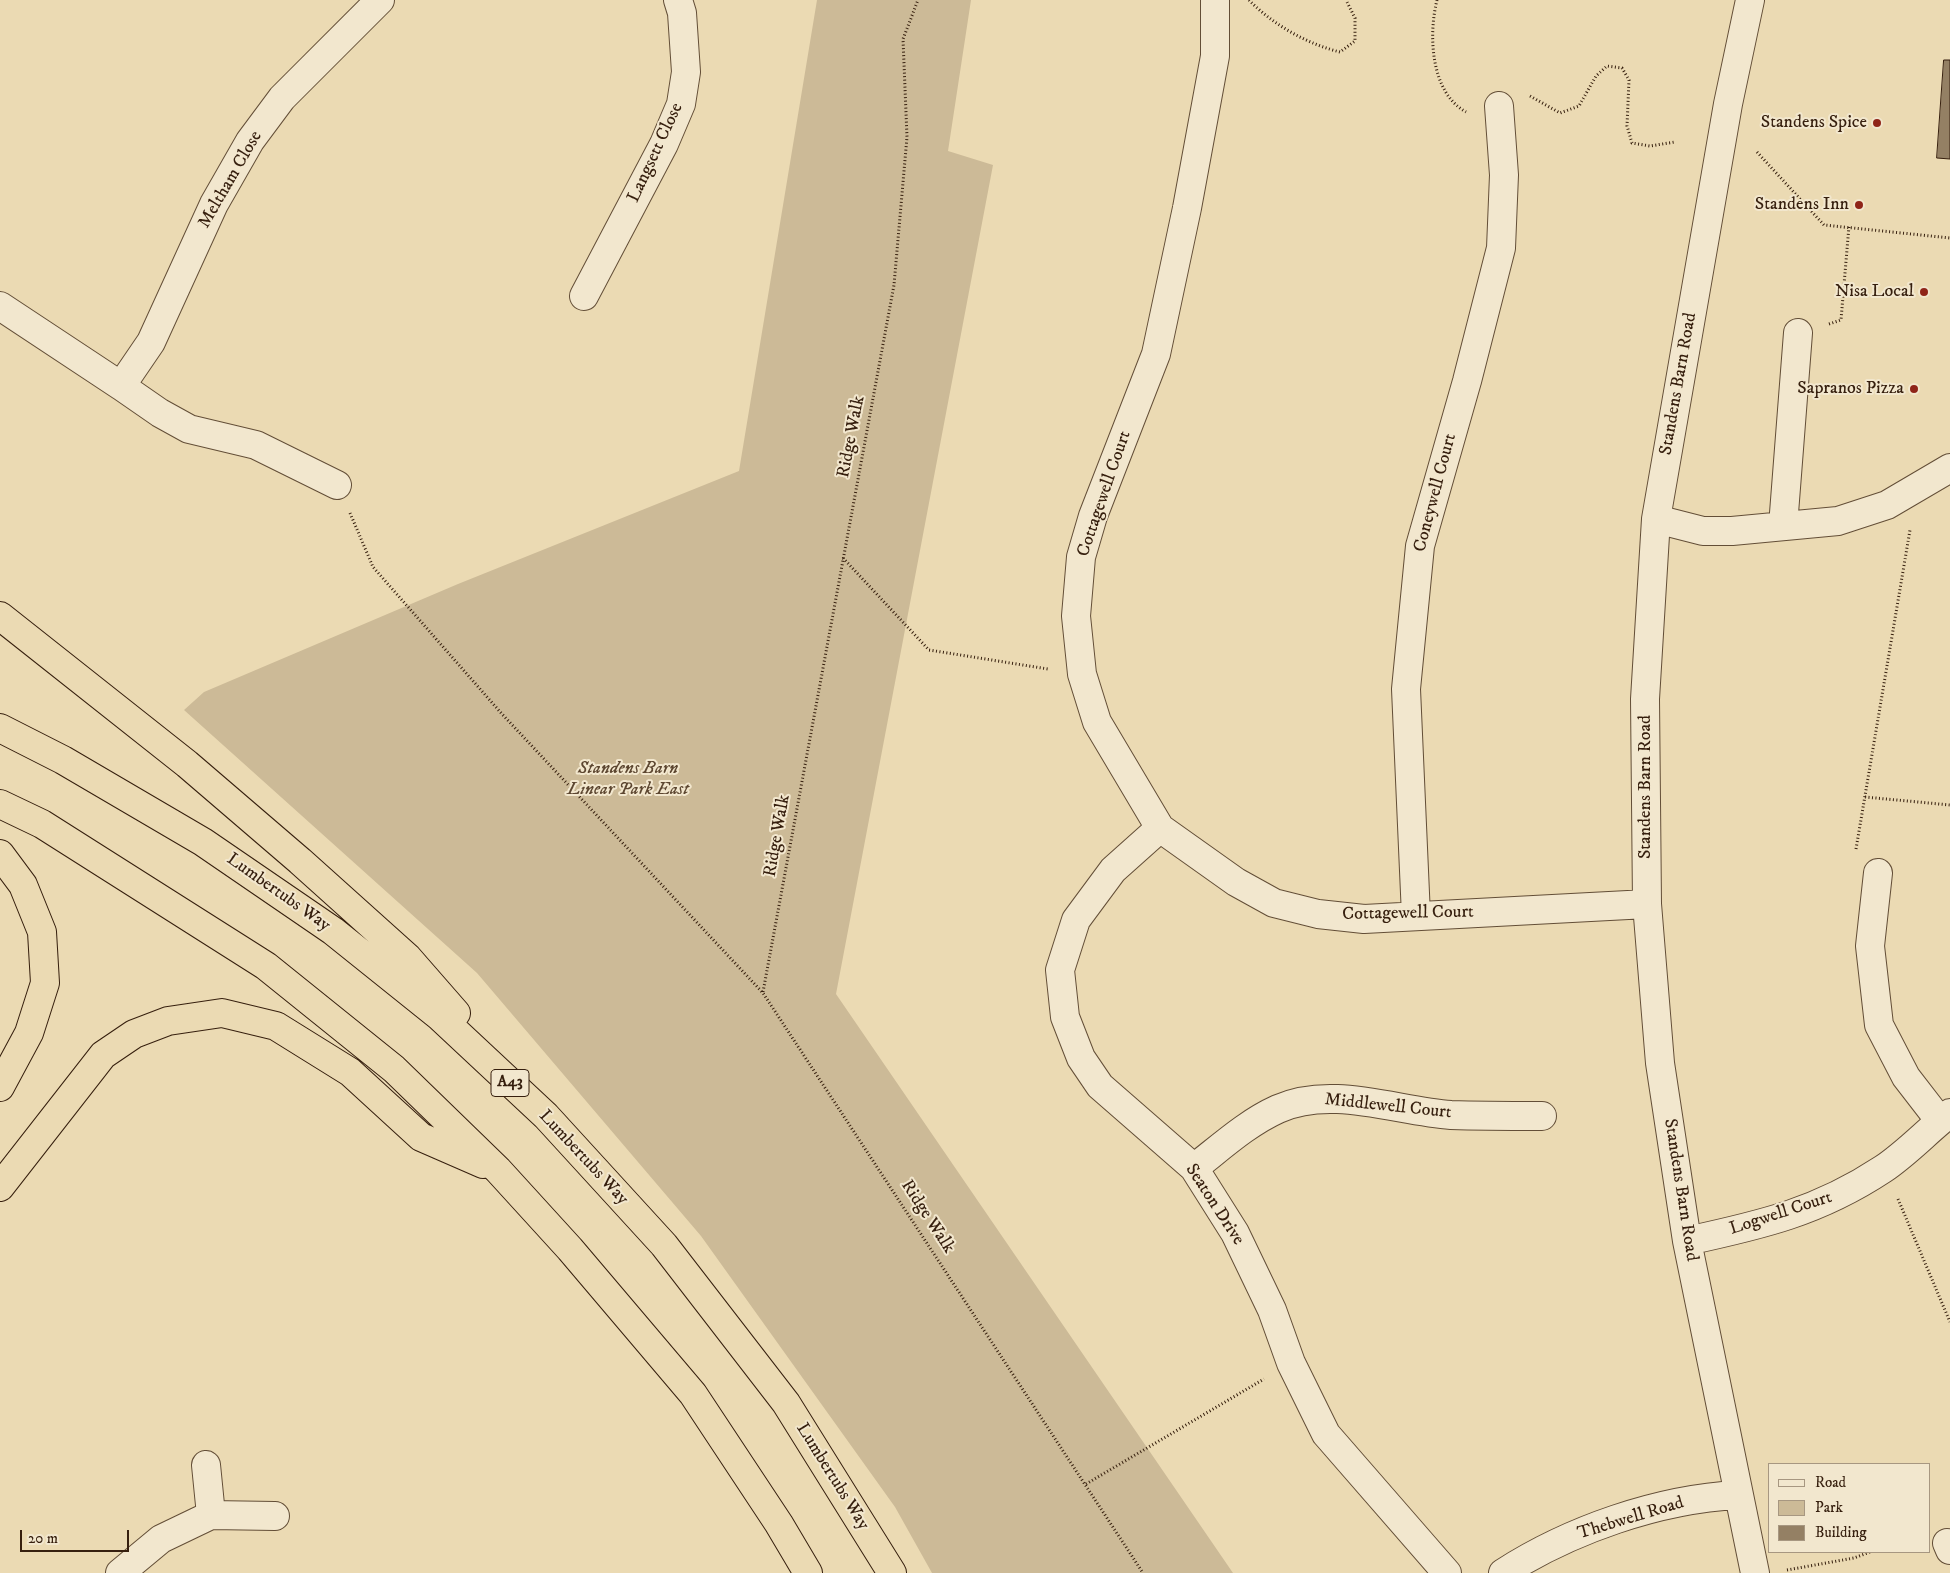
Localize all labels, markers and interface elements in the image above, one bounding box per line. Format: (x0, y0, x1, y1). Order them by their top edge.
street label: Langsett Close (624, 100, 688, 206)
place label: Standens Spice (1761, 112, 1867, 134)
marker: Standens Spice (1871, 117, 1883, 129)
street label: Meltham Close (194, 128, 268, 232)
place label: Standens Inn (1755, 194, 1849, 216)
marker: Standens Inn (1853, 199, 1865, 211)
place label: Nisa Local (1835, 281, 1914, 303)
marker: Nisa Local (1918, 286, 1930, 298)
street label: Standens Barn Road (1656, 311, 1702, 457)
place label: Sapranos Pizza (1797, 378, 1904, 400)
marker: Sapranos Pizza (1908, 383, 1920, 395)
street label: Ridge Walk (833, 394, 871, 480)
street label: Cottagewell Court (1073, 428, 1137, 560)
street label: Coneywell Court (1410, 432, 1462, 554)
street label: Standens Barn Road (1635, 715, 1657, 859)
park label: Standens Barn Linear Park East (567, 758, 689, 801)
street label: Ridge Walk (760, 793, 796, 879)
street label: Lumbertubs Way (222, 849, 334, 937)
street label: Cottagewell Court (1342, 902, 1474, 926)
road number: A43 (491, 1070, 529, 1096)
street label: Middlewell Court (1324, 1090, 1452, 1124)
street label: Lumbertubs Way (534, 1106, 632, 1210)
street label: Standens Barn Road (1658, 1117, 1702, 1263)
street label: Seaton Drive (1180, 1160, 1248, 1250)
street label: Ridge Walk (895, 1176, 959, 1258)
street label: Logwell Court (1727, 1187, 1835, 1241)
street label: Lumbertubs Way (791, 1420, 873, 1534)
legend (1768, 1463, 1930, 1553)
text: Road (1815, 1473, 1846, 1492)
street label: Thebwell Road (1575, 1493, 1687, 1545)
text: Park (1815, 1498, 1843, 1517)
scale bar (22, 1520, 131, 1552)
text: Building (1815, 1523, 1867, 1542)
text: 20 m (28, 1529, 58, 1548)

